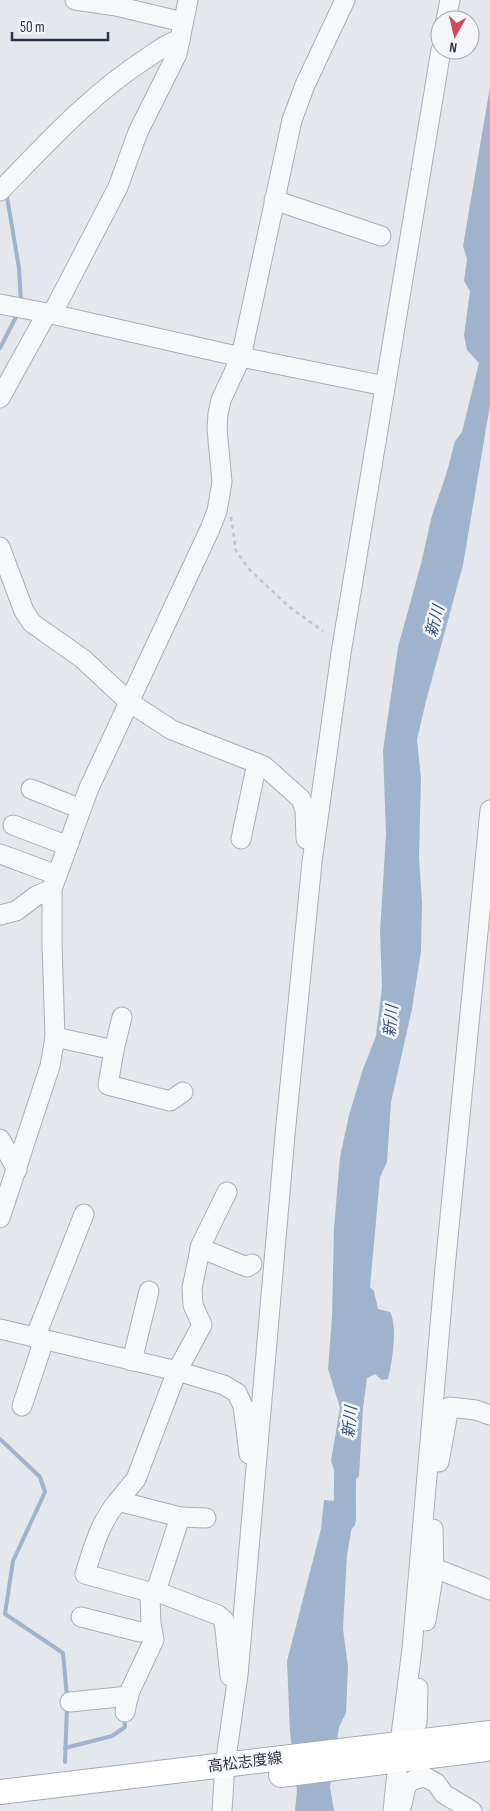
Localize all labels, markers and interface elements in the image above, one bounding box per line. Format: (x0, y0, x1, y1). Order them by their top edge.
scale bar (12, 10, 109, 42)
north arrow (430, 10, 480, 60)
text: 50 m (20, 18, 45, 37)
text: N (448, 38, 458, 56)
water label: 新川 (422, 602, 449, 639)
water label: 新川 (381, 1002, 403, 1038)
water label: 新川 (340, 1403, 362, 1439)
street label: 高松志度線 (207, 1748, 283, 1776)

